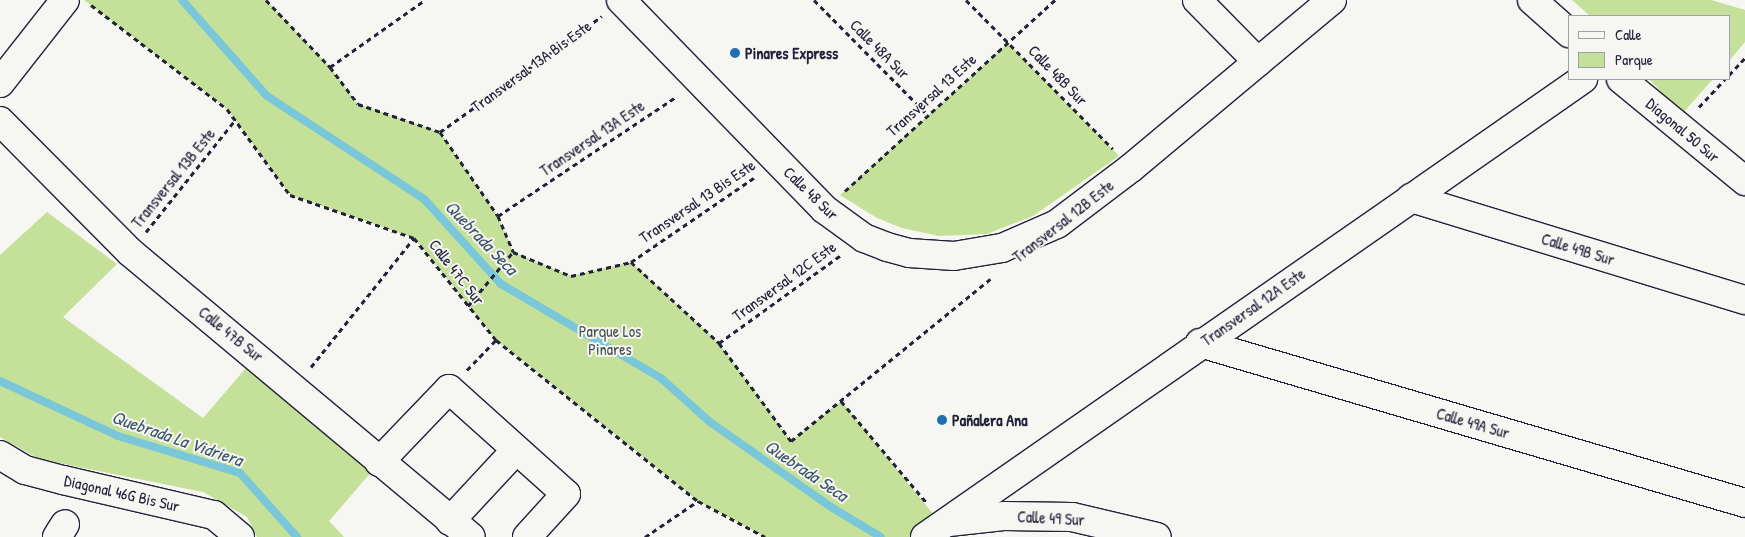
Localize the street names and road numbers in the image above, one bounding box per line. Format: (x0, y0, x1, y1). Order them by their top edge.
street label: Calle 48A Sur (846, 15, 914, 83)
street label: Transversal 13A Bis Este (467, 16, 595, 116)
street label: Calle 48B Sur (1024, 41, 1092, 109)
street label: Transversal 13 Este (882, 50, 980, 140)
street label: Diagonal 50 Sur (1642, 94, 1724, 166)
street label: Transversal 13A Este (536, 96, 648, 180)
street label: Transversal 13B Este (127, 124, 219, 232)
street label: Transversal 13 Bis Este (635, 155, 759, 247)
street label: Calle 48 Sur (780, 162, 842, 224)
street label: Transversal 12B Este (1009, 176, 1117, 266)
street label: Calle 49B Sur (1539, 229, 1617, 269)
street label: Calle 47C Sur (425, 235, 489, 309)
street label: Transversal 12C Este (728, 237, 840, 325)
street label: Transversal 12A Este (1197, 264, 1309, 350)
street label: Calle 47B Sur (195, 302, 267, 366)
street label: Calle 49A Sur (1434, 403, 1512, 443)
street label: Diagonal 46G Bis Sur (63, 470, 181, 516)
street label: Calle 49 Sur (1017, 507, 1085, 529)

